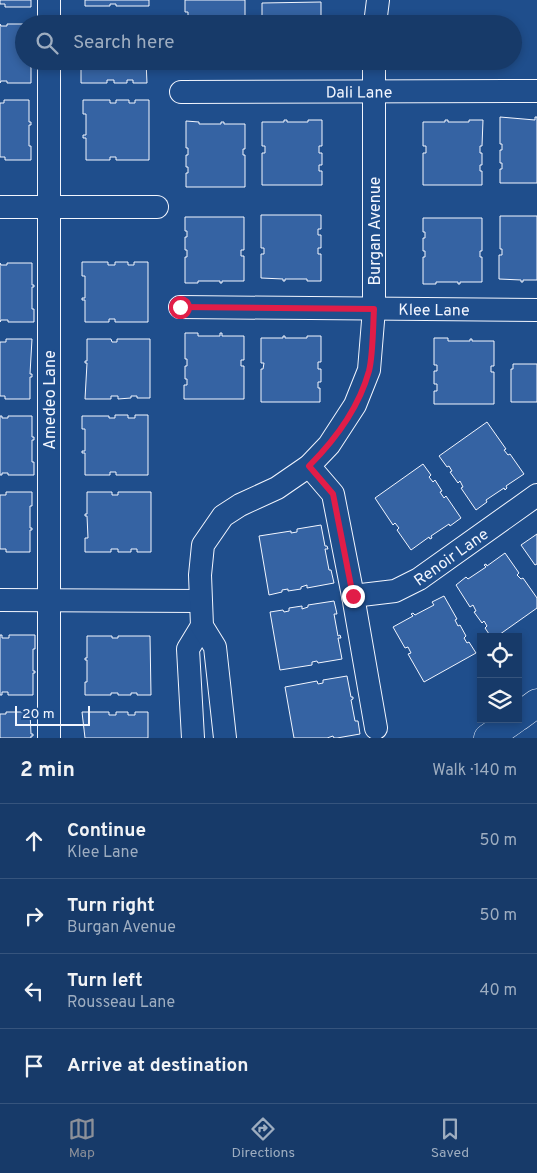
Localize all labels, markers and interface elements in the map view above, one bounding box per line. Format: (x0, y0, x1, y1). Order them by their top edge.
search box (15, 15, 522, 70)
icon: search (33, 29, 61, 57)
text: Search here (73, 31, 175, 55)
street label: Dali Lane (326, 83, 392, 104)
street label: Burgan Avenue (366, 177, 386, 285)
route start (169, 296, 192, 319)
street label: Klee Lane (398, 301, 470, 321)
street label: Amedeo Lane (41, 350, 61, 450)
street label: Renoir Lane (411, 525, 493, 591)
route end (342, 585, 365, 608)
map controls (477, 633, 522, 723)
button: locate (477, 633, 522, 678)
button: layers (477, 678, 522, 723)
scale bar (15, 703, 90, 726)
text: 20 m (22, 706, 55, 723)
text: 2 min (20, 757, 75, 784)
text: Walk · 140 m (432, 761, 517, 781)
text: Continue (67, 819, 146, 843)
icon: ahead (20, 827, 48, 855)
text: 50 m (480, 831, 517, 851)
text: Klee Lane (67, 843, 138, 863)
text: Turn right (67, 894, 155, 918)
icon: right (20, 902, 48, 930)
text: 50 m (480, 906, 517, 926)
text: Burgan Avenue (67, 918, 176, 938)
text: Turn left (67, 969, 143, 993)
icon: left (20, 977, 48, 1005)
text: 40 m (479, 981, 517, 1001)
text: Rousseau Lane (67, 993, 175, 1013)
icon: arrive (20, 1052, 48, 1080)
text: Arrive at destination (67, 1054, 248, 1078)
tab: Map (68, 1115, 96, 1162)
tab: Directions (231, 1115, 295, 1162)
tab: Saved (431, 1115, 469, 1162)

